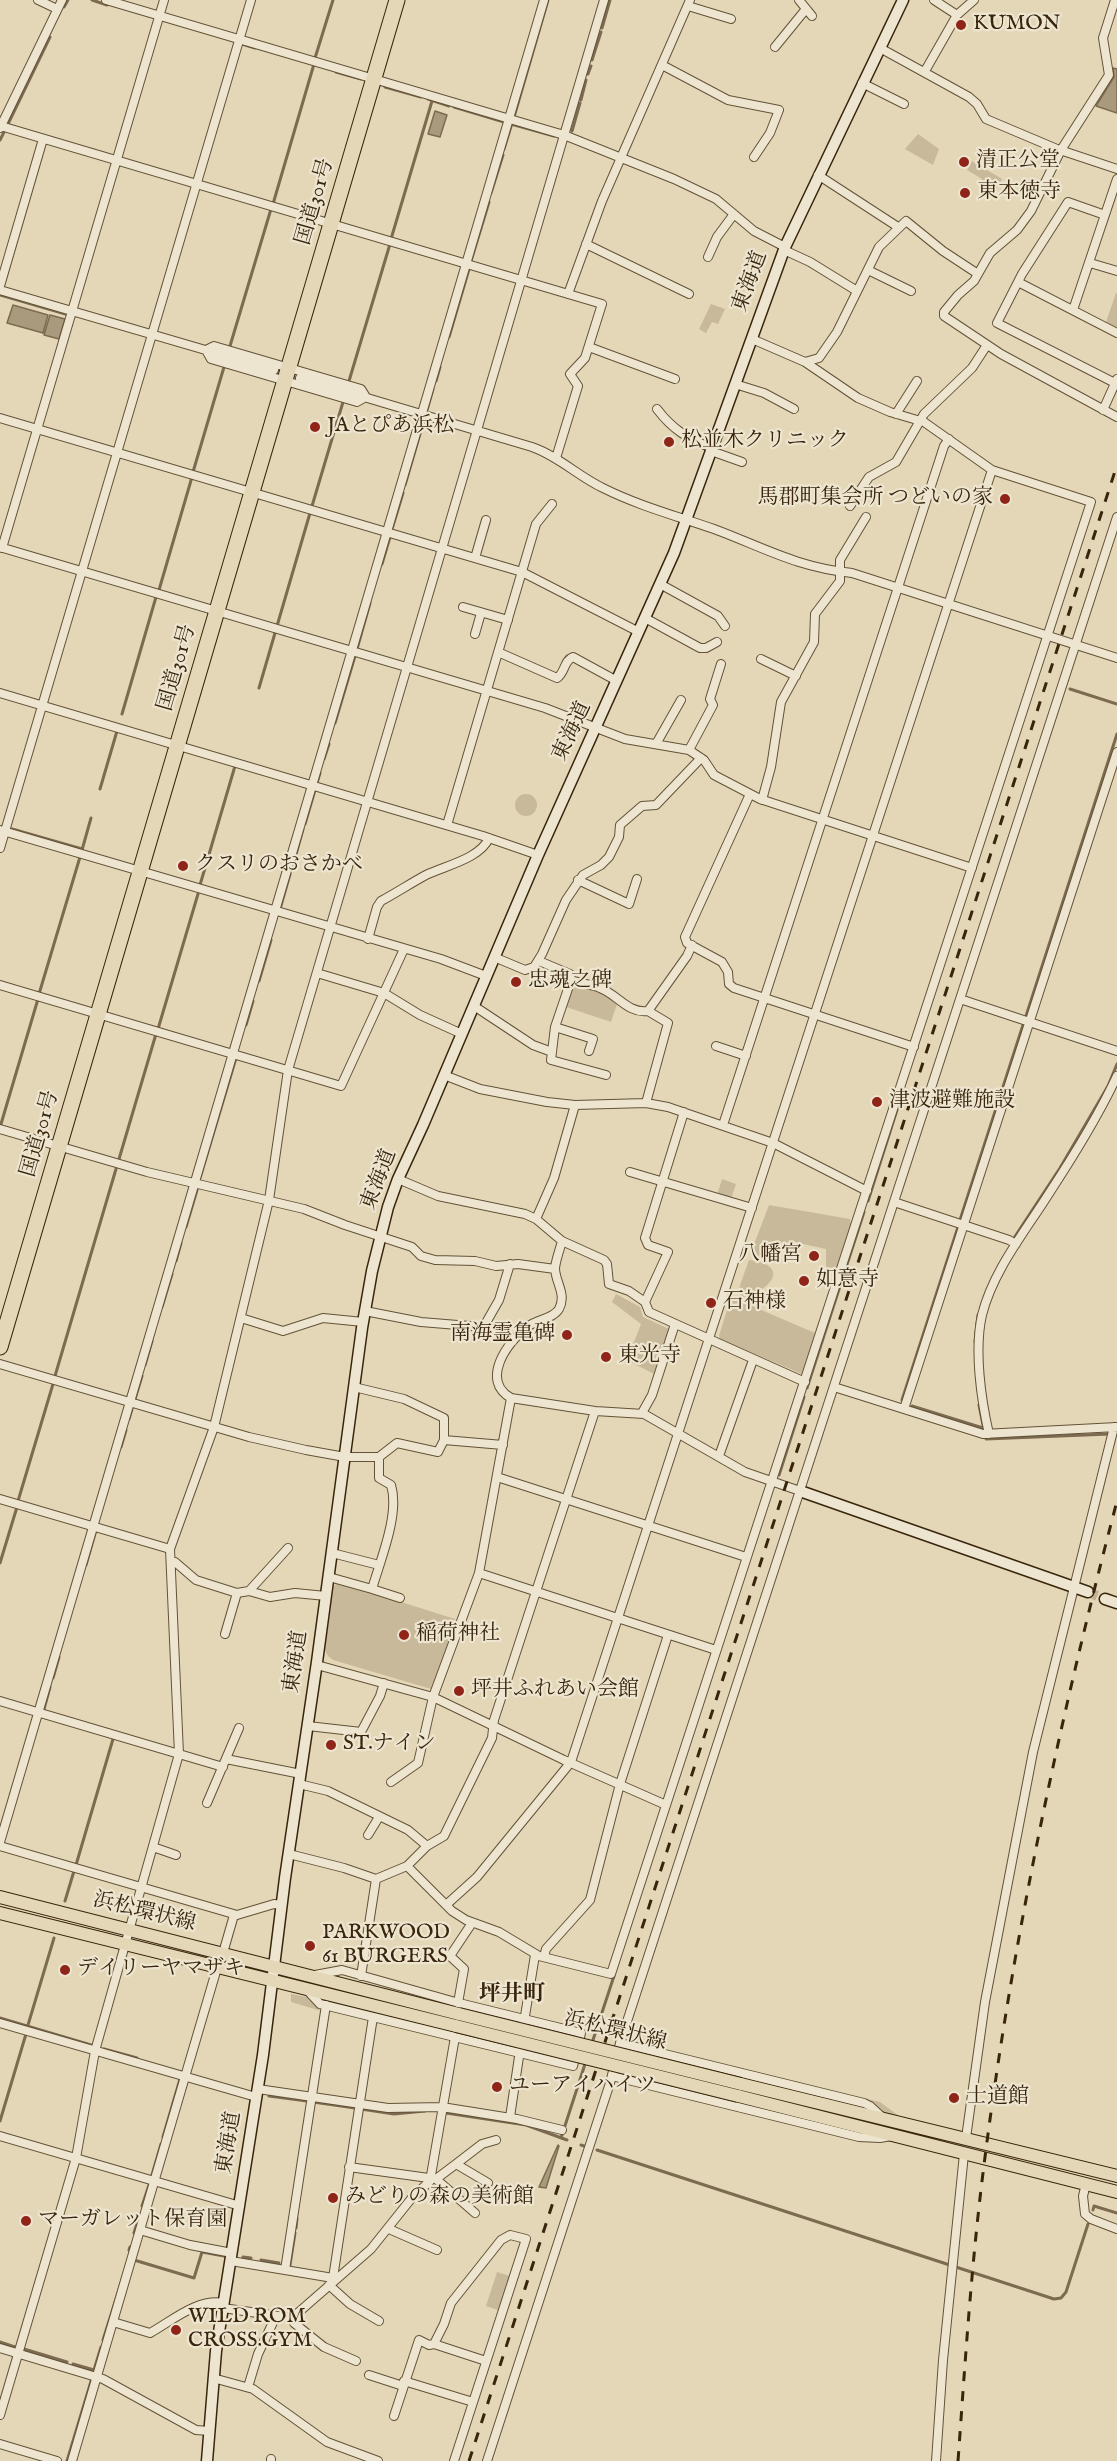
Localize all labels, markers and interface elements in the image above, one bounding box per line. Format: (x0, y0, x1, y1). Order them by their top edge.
place label: KUMON (973, 12, 1060, 38)
marker: KUMON (954, 18, 968, 32)
place label: 清正公堂 (976, 149, 1060, 175)
marker: 清正公堂 (957, 155, 971, 169)
street label: 国道301号 (292, 156, 340, 248)
place label: 東本徳寺 (977, 180, 1061, 206)
marker: 東本徳寺 (958, 186, 972, 200)
street label: 東海道 (728, 248, 774, 316)
place label: JAとぴあ浜松 (327, 414, 454, 440)
marker: JAとぴあ浜松 (308, 420, 322, 434)
place label: 松並木クリニック (681, 429, 849, 455)
marker: 松並木クリニック (662, 435, 676, 449)
place label: 馬郡町集会所 つどいの家 (757, 486, 993, 512)
marker: 馬郡町集会所 つどいの家 (998, 492, 1012, 506)
street label: 国道301号 (154, 622, 202, 714)
street label: 東海道 (548, 698, 598, 766)
place label: クスリのおさかべ (195, 853, 363, 879)
marker: クスリのおさかべ (176, 859, 190, 873)
place label: 忠魂之碑 (528, 969, 612, 995)
marker: 忠魂之碑 (509, 975, 523, 989)
street label: 国道301号 (17, 1088, 65, 1180)
place label: 津波避難施設 (889, 1089, 1015, 1115)
marker: 津波避難施設 (870, 1095, 884, 1109)
street label: 東海道 (357, 1146, 403, 1214)
place label: 八幡宮 (739, 1243, 802, 1269)
marker: 八幡宮 (807, 1249, 821, 1263)
place label: 如意寺 (816, 1268, 879, 1294)
marker: 如意寺 (797, 1274, 811, 1288)
place label: 石神様 (723, 1290, 786, 1316)
marker: 石神様 (704, 1296, 718, 1310)
place label: 南海霊亀碑 (450, 1322, 555, 1348)
marker: 南海霊亀碑 (560, 1328, 574, 1342)
place label: 東光寺 (618, 1344, 681, 1370)
marker: 東光寺 (599, 1350, 613, 1364)
place label: 稲荷神社 (416, 1622, 500, 1648)
marker: 稲荷神社 (397, 1628, 411, 1642)
street label: 東海道 (280, 1629, 314, 1695)
place label: 坪井ふれあい会館 (471, 1678, 639, 1704)
marker: 坪井ふれあい会館 (452, 1684, 466, 1698)
place label: ST.ナイン (343, 1732, 436, 1758)
marker: ST.ナイン (324, 1738, 338, 1752)
street label: 浜松環状線 (90, 1888, 198, 1938)
place label: PARKWOOD 61 BURGERS (322, 1921, 450, 1971)
marker: PARKWOOD 61 BURGERS (303, 1939, 317, 1953)
place label: デイリーヤマザキ (77, 1957, 245, 1983)
marker: デイリーヤマザキ (58, 1963, 72, 1977)
district label: 坪井町 (479, 1982, 545, 2008)
street label: 浜松環状線 (561, 2007, 669, 2057)
place label: ユーアイハイツ (509, 2074, 656, 2100)
marker: ユーアイハイツ (490, 2080, 504, 2094)
place label: 士道館 (966, 2085, 1029, 2111)
marker: 士道館 (947, 2091, 961, 2105)
street label: 東海道 (213, 2110, 247, 2176)
place label: みどりの森の美術館 (345, 2185, 534, 2211)
marker: みどりの森の美術館 (326, 2191, 340, 2205)
place label: マーガレット保育園 (38, 2208, 227, 2234)
marker: マーガレット保育園 (19, 2214, 33, 2228)
place label: WILD ROM CROSS.GYM (188, 2305, 312, 2355)
marker: WILD ROM CROSS.GYM (169, 2323, 183, 2337)

